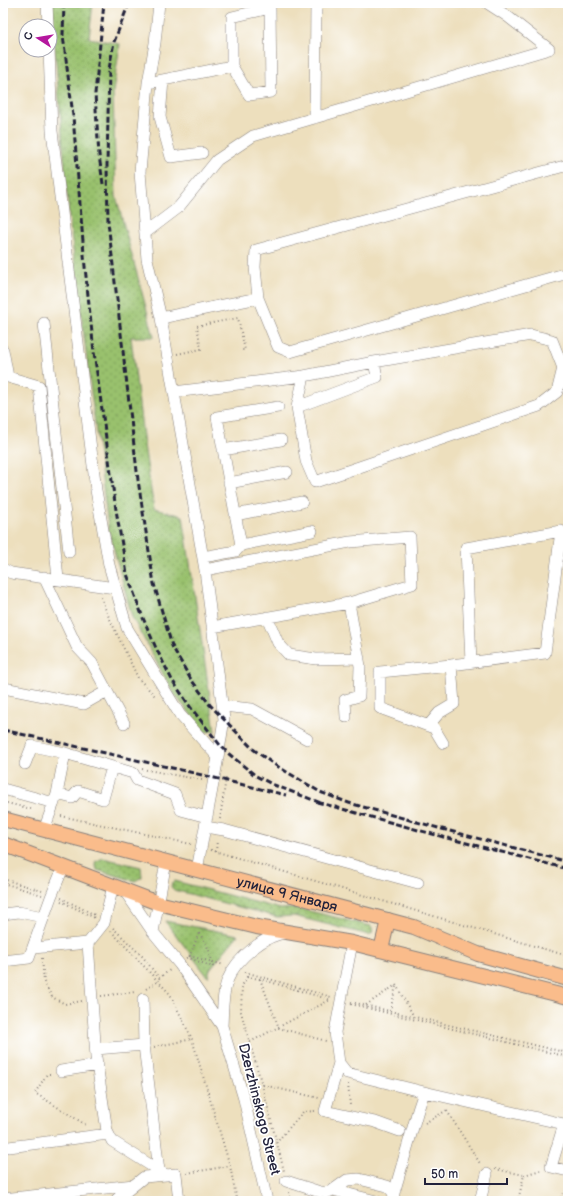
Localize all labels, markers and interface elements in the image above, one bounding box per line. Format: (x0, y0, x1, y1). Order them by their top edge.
north arrow (18, 18, 58, 58)
text: С (22, 31, 36, 41)
street label: улица 9 Января (235, 873, 340, 916)
street label: Dzerzhinskogo Street (235, 1041, 284, 1177)
scale bar (425, 1160, 507, 1186)
text: 50 m (431, 1167, 458, 1182)

